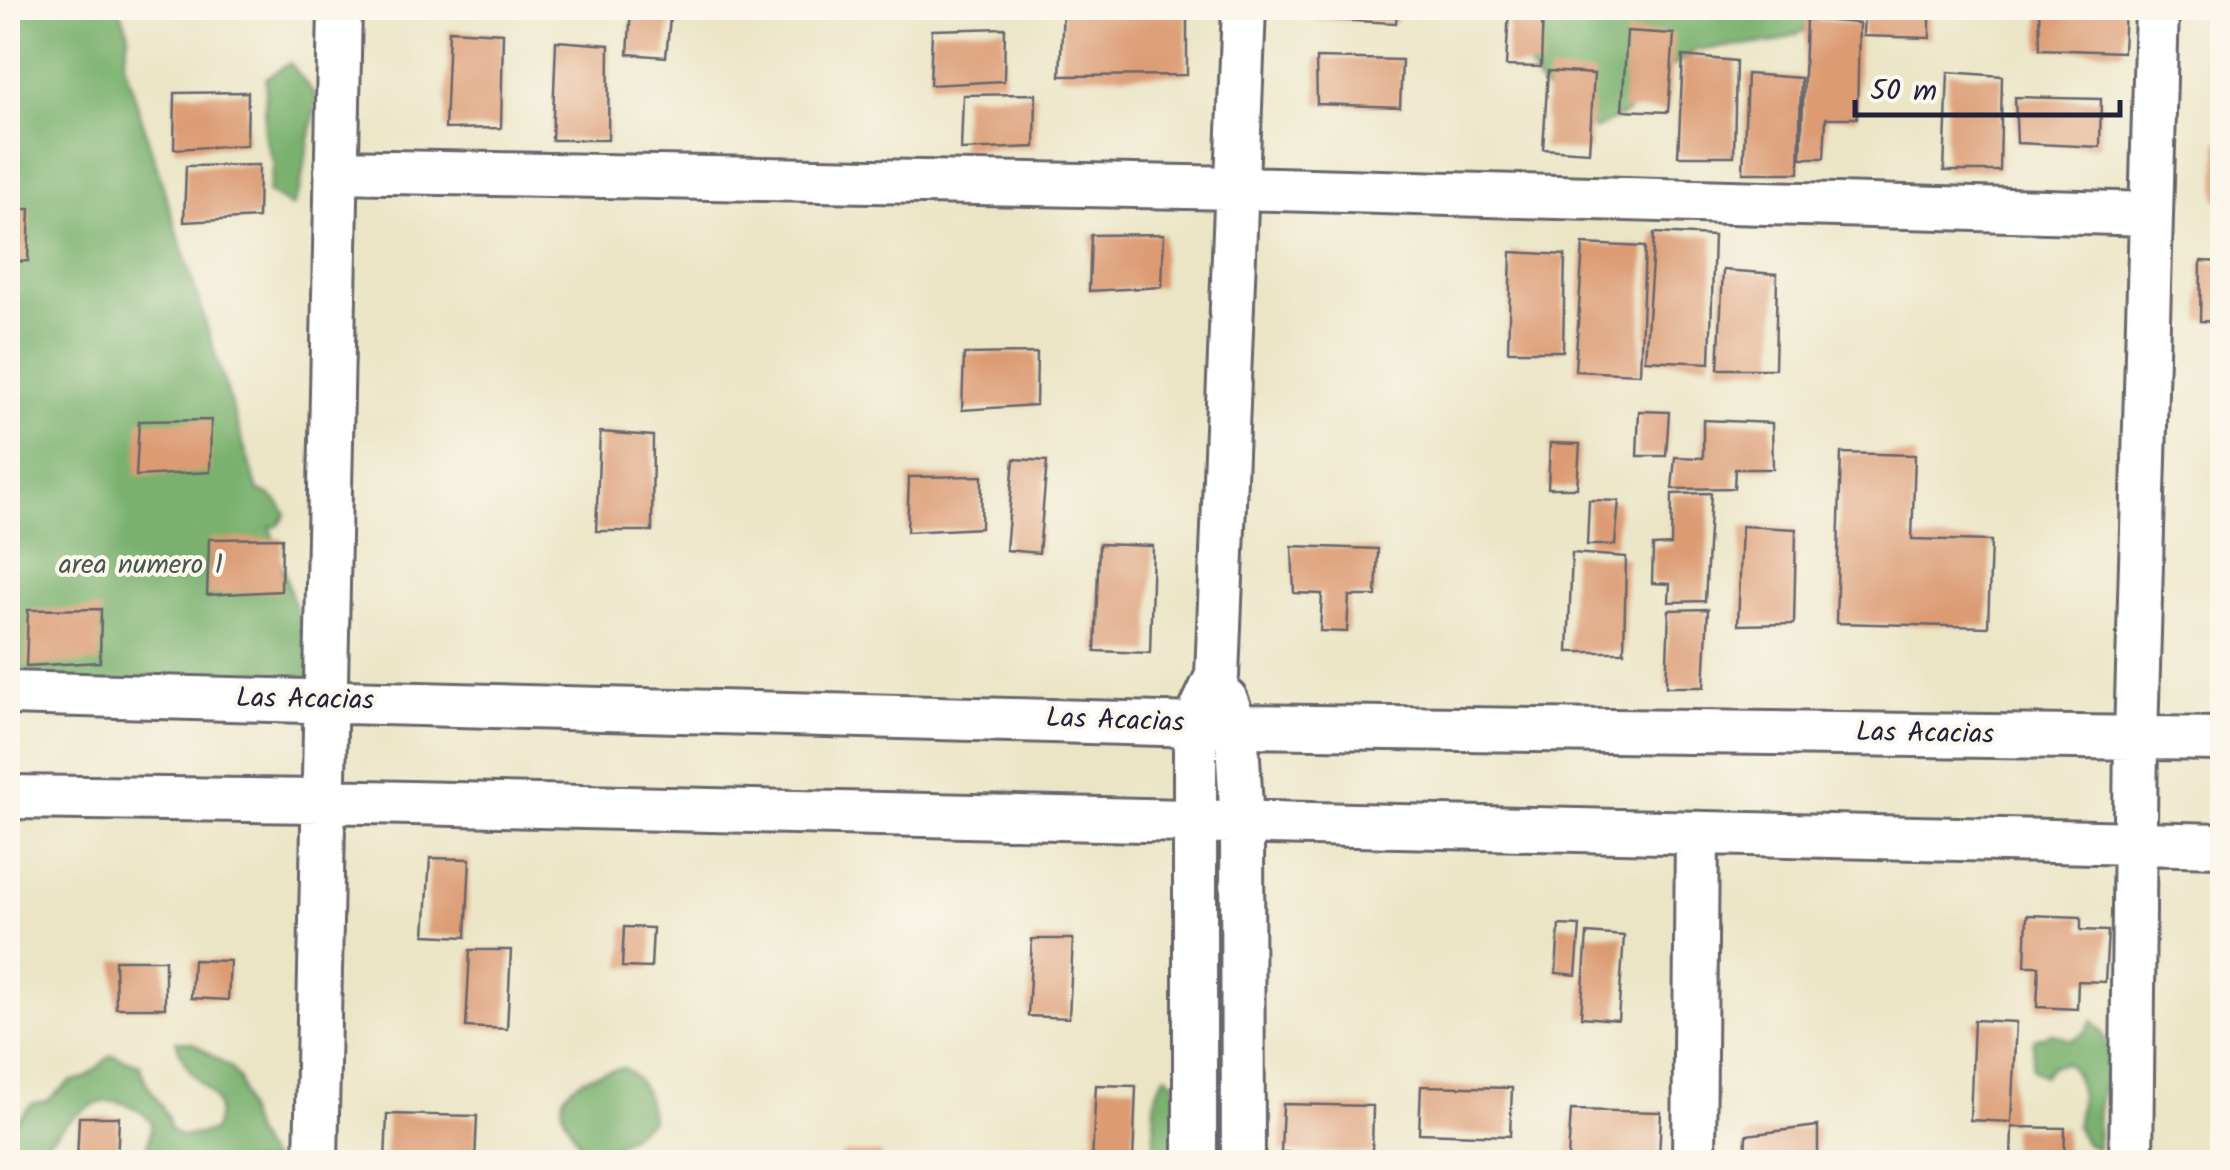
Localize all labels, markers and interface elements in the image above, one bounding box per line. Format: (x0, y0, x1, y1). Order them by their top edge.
scale bar (1855, 55, 2120, 117)
text: 50 m (1870, 68, 1937, 116)
park label: area numero 1 (59, 543, 223, 588)
street label: Las Acacias (235, 676, 375, 724)
street label: Las Acacias (1045, 696, 1185, 746)
street label: Las Acacias (1855, 710, 1995, 758)

